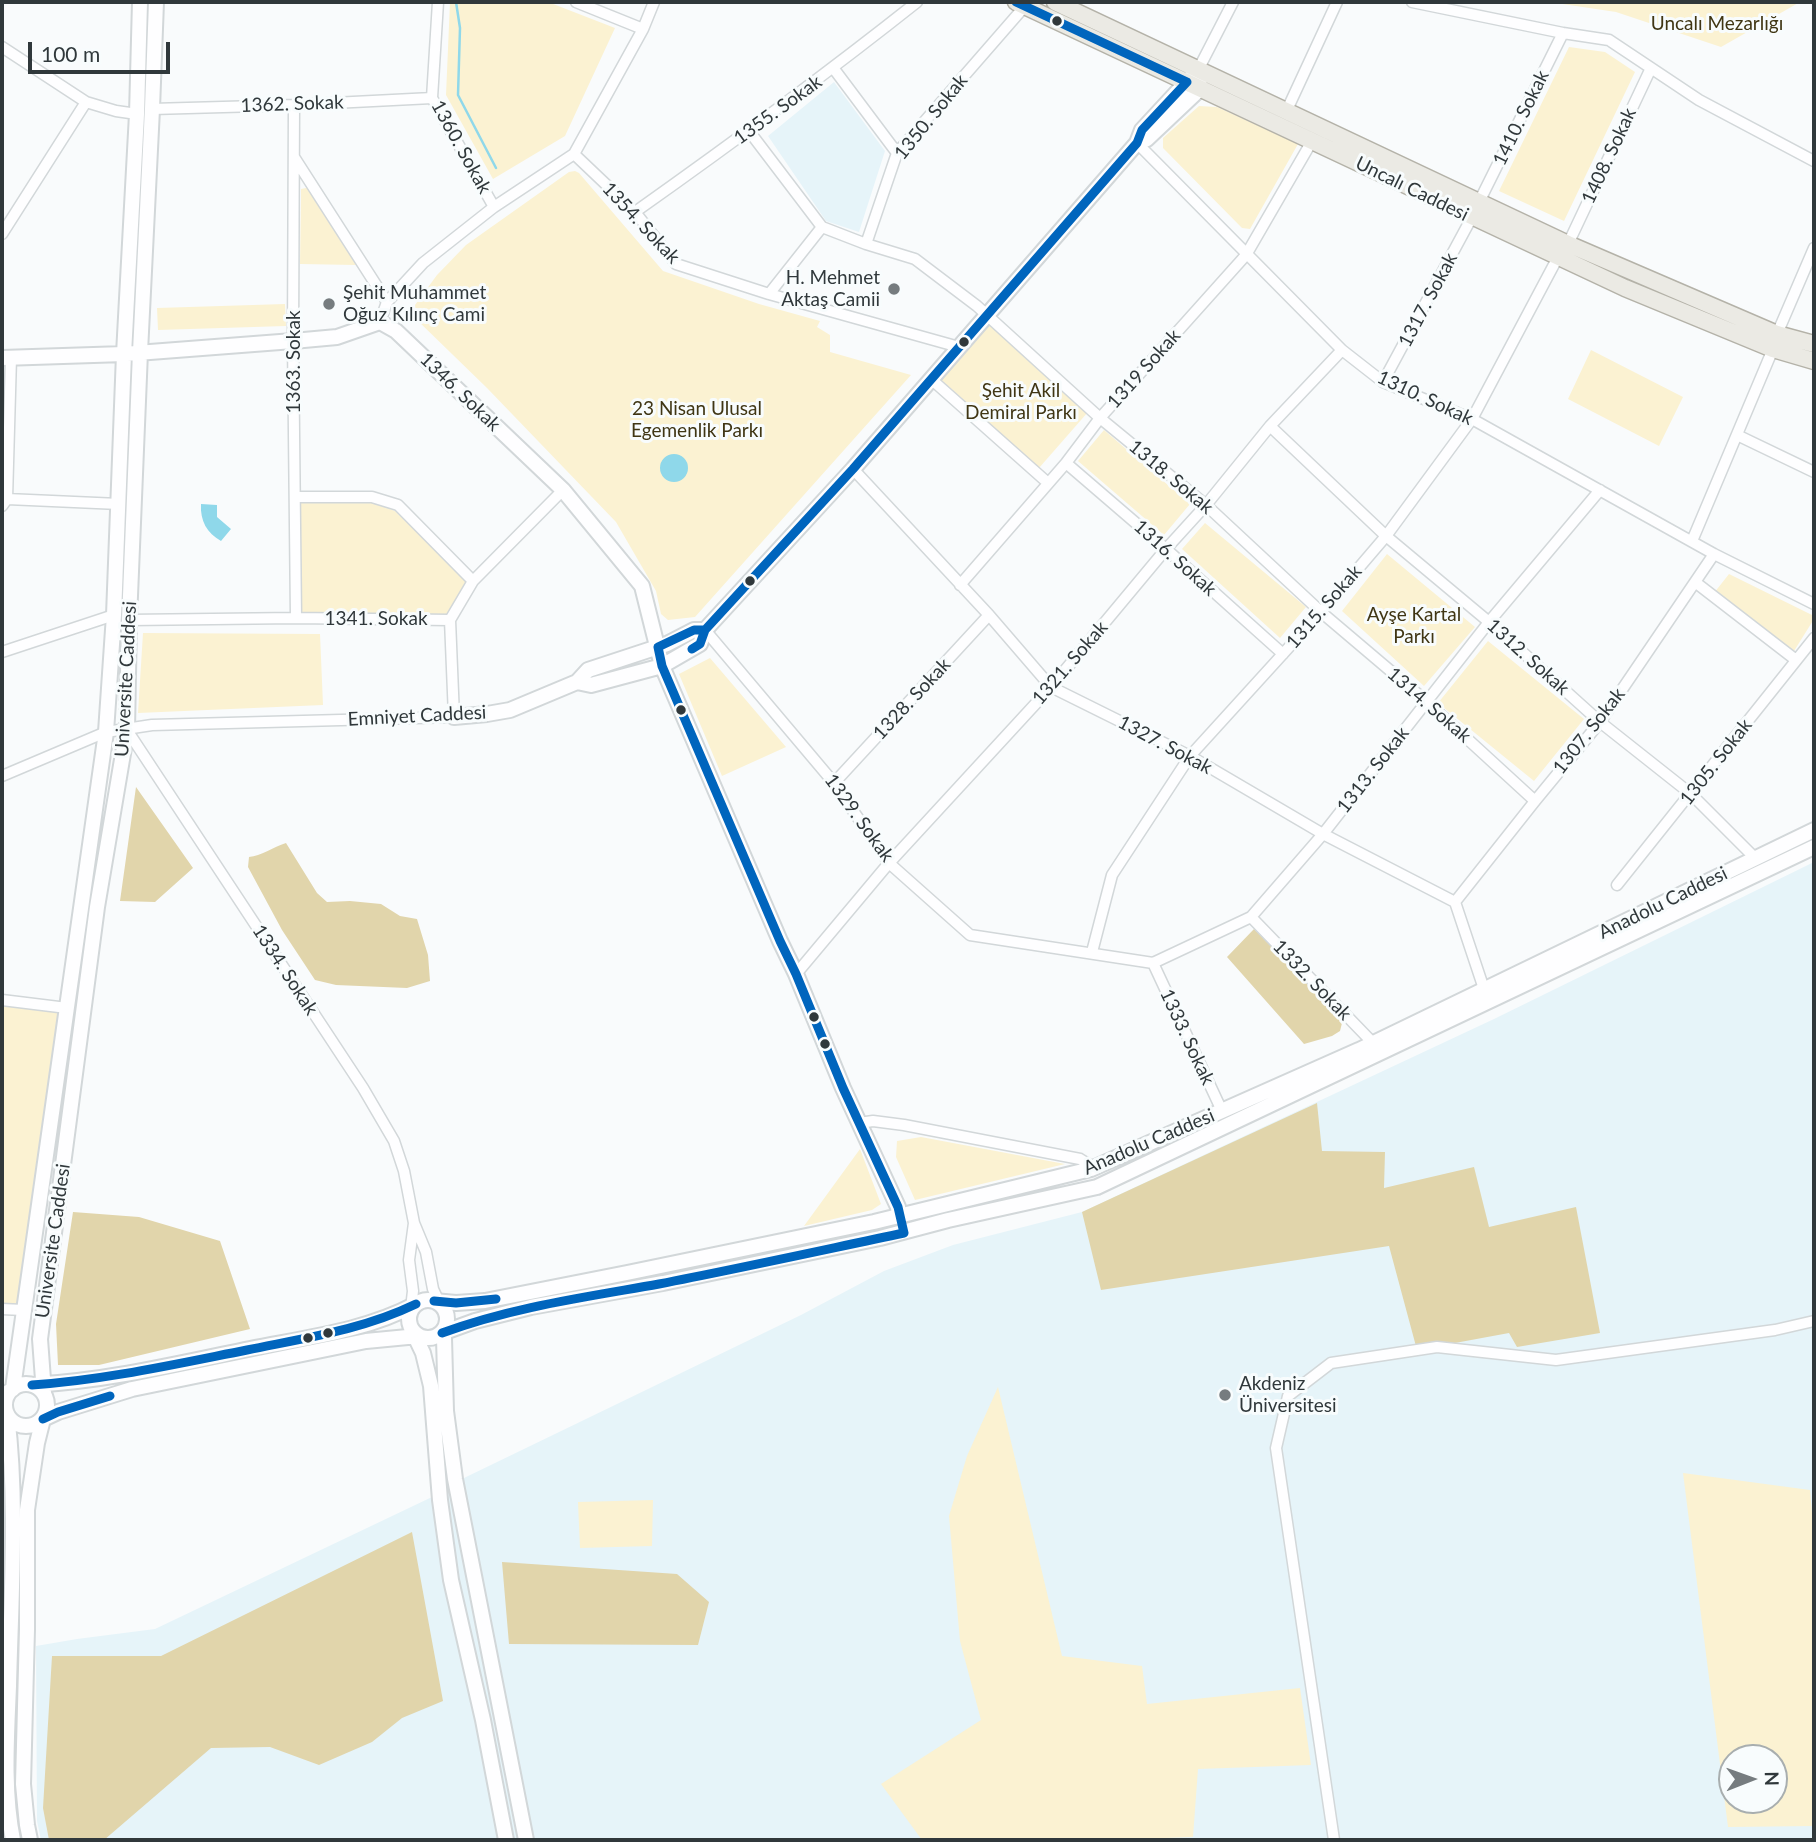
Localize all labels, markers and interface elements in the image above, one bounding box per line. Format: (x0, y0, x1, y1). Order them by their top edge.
park label: Uncalı Mezarlığı (1651, 13, 1783, 35)
unlabelled marker (1050, 14, 1064, 28)
scale bar (32, 28, 173, 72)
text: 100 m (41, 41, 100, 66)
street label: 1410. Sokak (1488, 67, 1554, 169)
street label: 1355. Sokak (730, 70, 826, 150)
street label: 1350. Sokak (890, 70, 972, 164)
street label: 1362. Sokak (240, 91, 344, 117)
street label: 1360. Sokak (426, 96, 496, 198)
street label: 1408. Sokak (1577, 104, 1641, 208)
street label: Uncalı Caddesi (1352, 152, 1472, 226)
street label: 1354. Sokak (597, 177, 685, 269)
street label: 1317. Sokak (1394, 249, 1462, 351)
place label: H. Mehmet Aktaş Camii (781, 267, 880, 311)
marker: H. Mehmet Aktaş Camii (886, 281, 902, 297)
place label: Şehit Muhammet Oğuz Kılınç Cami (343, 282, 486, 326)
marker: Şehit Muhammet Oğuz Kılınç Cami (321, 296, 337, 312)
street label: 1363. Sokak (283, 310, 305, 414)
street label: 1319 Sokak (1103, 325, 1185, 413)
unlabelled marker (957, 335, 971, 349)
street label: 1346. Sokak (415, 348, 505, 436)
street label: 1310. Sokak (1373, 366, 1477, 430)
park label: Şehit Akil Demiral Parkı (965, 380, 1077, 424)
park label: 23 Nisan Ulusal Egemenlik Parkı (631, 398, 763, 442)
street label: 1318. Sokak (1124, 435, 1218, 519)
street label: 1316. Sokak (1129, 515, 1221, 601)
street label: 1315. Sokak (1282, 561, 1366, 653)
unlabelled marker (743, 574, 757, 588)
street label: Universite Caddesi (111, 601, 141, 757)
park label: Ayşe Kartal Parkı (1367, 604, 1461, 648)
street label: 1341. Sokak (324, 608, 428, 630)
street label: 1312. Sokak (1482, 614, 1574, 700)
street label: 1321. Sokak (1028, 617, 1112, 709)
street label: 1328. Sokak (868, 653, 956, 745)
street label: 1314. Sokak (1383, 663, 1475, 747)
street label: 1307. Sokak (1548, 683, 1630, 779)
street label: Emniyet Caddesi (347, 701, 487, 731)
unlabelled marker (674, 703, 688, 717)
street label: 1327. Sokak (1114, 711, 1216, 779)
street label: 1305. Sokak (1675, 714, 1757, 810)
street label: 1313. Sokak (1332, 722, 1414, 818)
street label: 1329. Sokak (819, 770, 899, 866)
street label: Anadolu Caddesi (1595, 862, 1731, 944)
street label: 1334. Sokak (247, 921, 323, 1019)
street label: 1332. Sokak (1268, 935, 1356, 1025)
street label: 1333. Sokak (1155, 985, 1219, 1089)
unlabelled marker (807, 1010, 821, 1024)
unlabelled marker (818, 1037, 832, 1051)
street label: Anadolu Caddesi (1080, 1104, 1218, 1180)
street label: Universite Caddesi (31, 1162, 75, 1320)
unlabelled marker (321, 1326, 335, 1340)
unlabelled marker (301, 1331, 315, 1345)
place label: Akdeniz Üniversitesi (1239, 1373, 1337, 1417)
marker: Akdeniz Üniversitesi (1217, 1387, 1233, 1403)
north arrow (1718, 1744, 1788, 1814)
text: N (1761, 1771, 1784, 1786)

